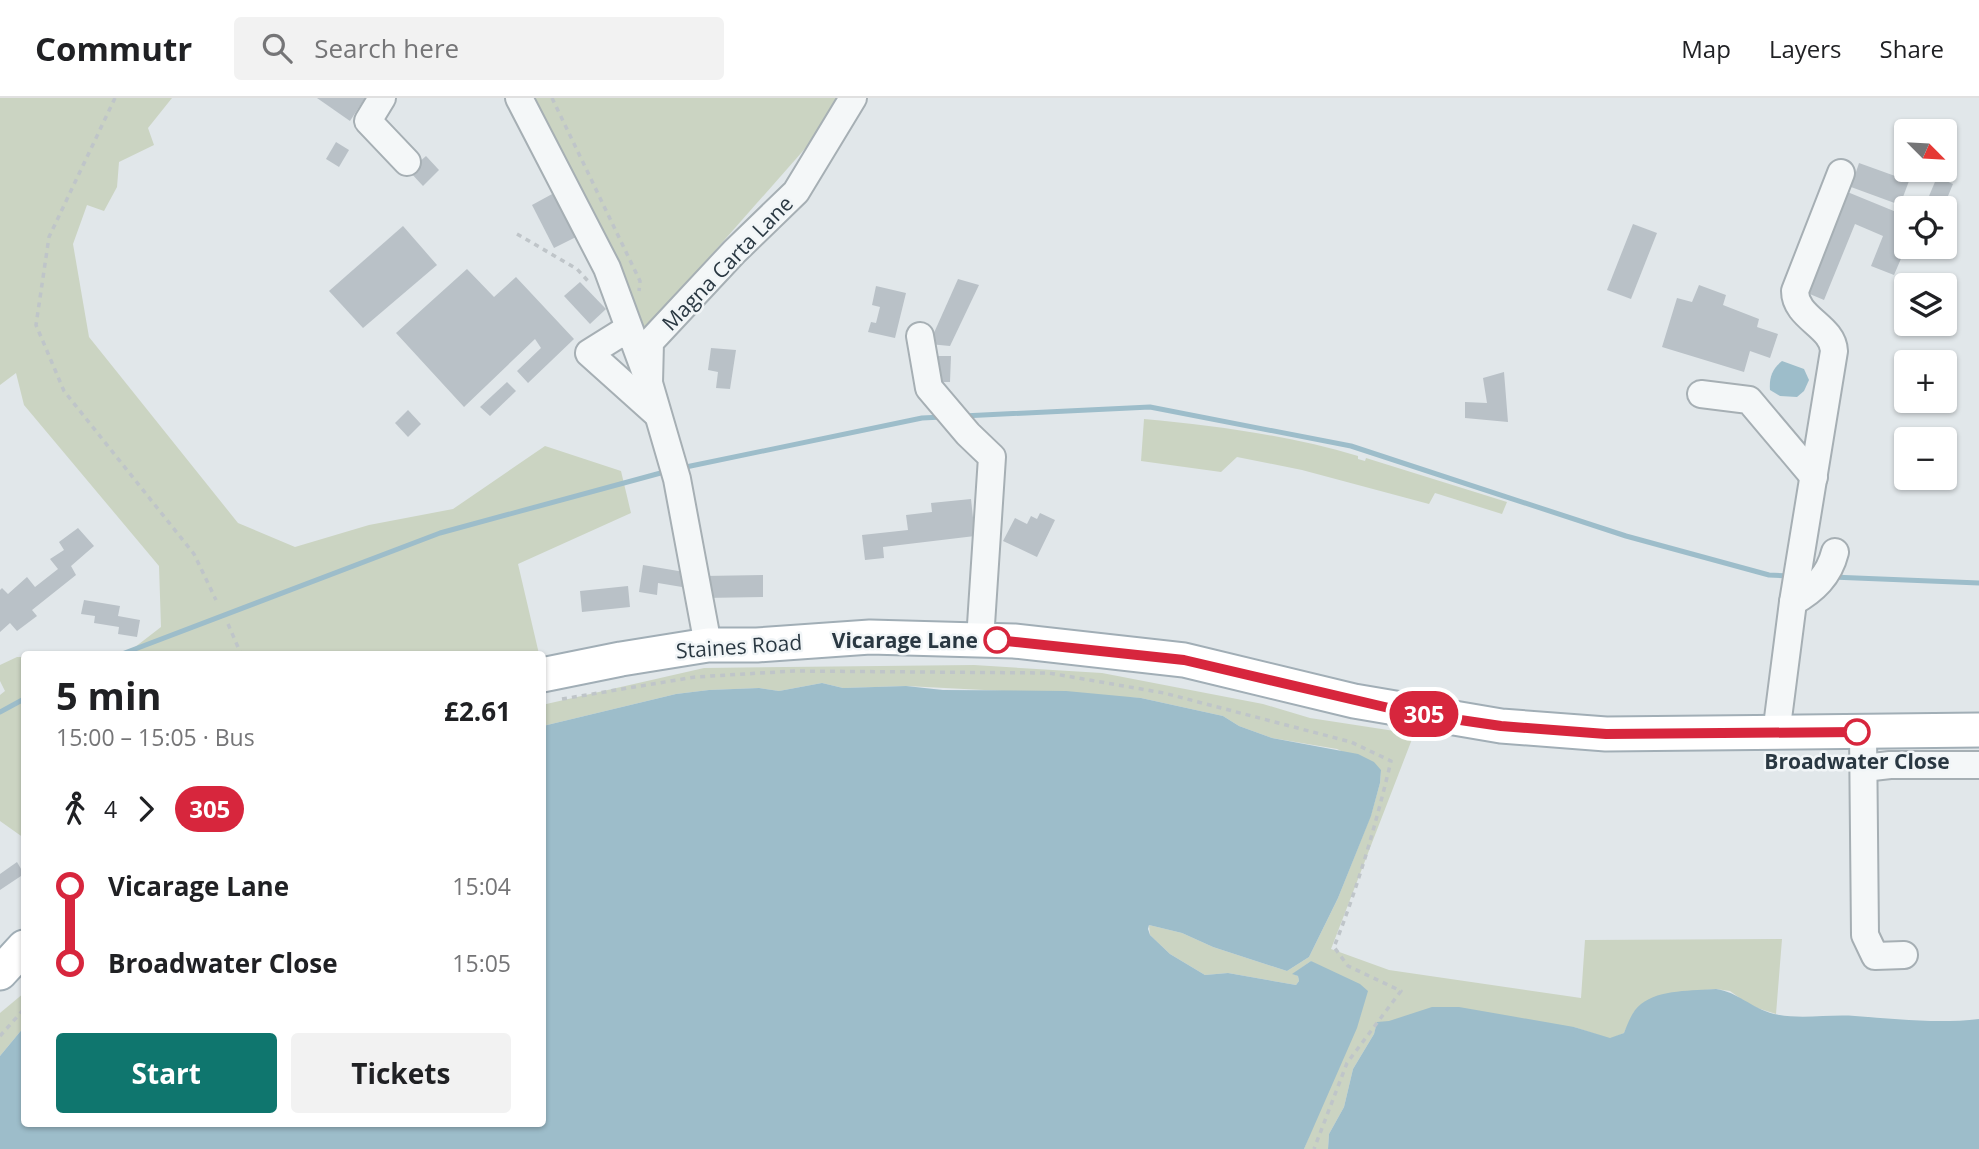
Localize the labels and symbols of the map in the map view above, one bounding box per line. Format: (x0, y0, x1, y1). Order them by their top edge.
north arrow (1894, 119, 1956, 182)
street label: Magna Carta Lane (655, 189, 799, 337)
place label: Vicarage Lane (832, 626, 978, 654)
marker: Vicarage Lane (984, 627, 1010, 653)
street label: Staines Road (675, 628, 803, 664)
line badge: 305 (1384, 691, 1464, 737)
marker: Broadwater Close (1844, 719, 1870, 745)
place label: Broadwater Close (1764, 747, 1950, 775)

